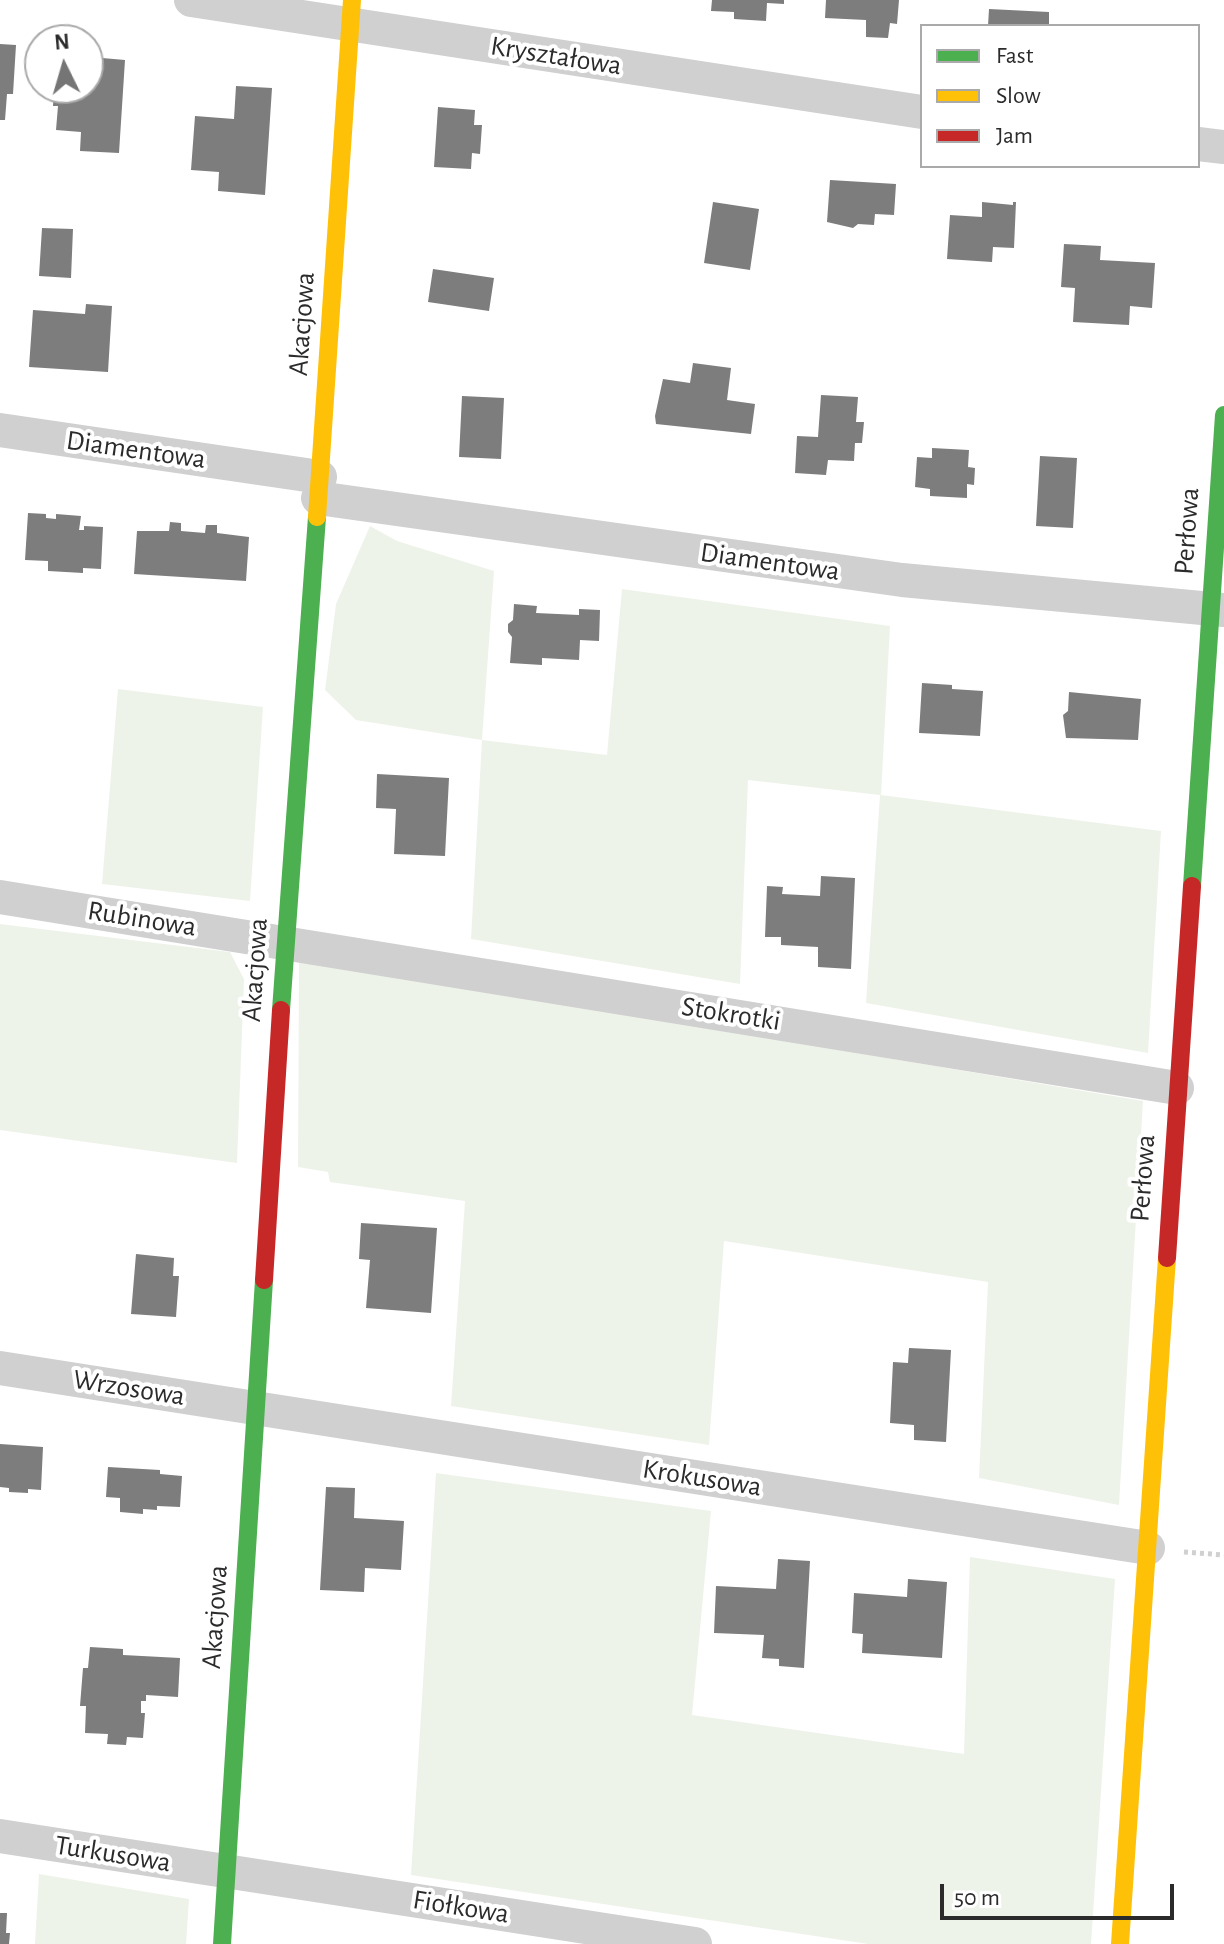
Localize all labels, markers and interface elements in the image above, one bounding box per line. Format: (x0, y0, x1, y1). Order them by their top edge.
north arrow (24, 24, 104, 104)
legend (920, 24, 1200, 168)
street label: Kryształowa (488, 29, 624, 83)
text: N (53, 30, 71, 54)
text: Fast (996, 44, 1033, 68)
text: Slow (996, 84, 1041, 108)
text: Jam (996, 124, 1033, 148)
street label: Akacjowa (282, 271, 322, 377)
street label: Diamentowa (64, 424, 208, 476)
street label: Perłowa (1167, 486, 1207, 576)
street label: Diamentowa (698, 536, 842, 588)
street label: Rubinowa (85, 894, 199, 944)
street label: Akacjowa (235, 917, 275, 1023)
street label: Stokrotki (679, 990, 783, 1038)
street label: Perłowa (1123, 1133, 1163, 1223)
street label: Wrzosowa (71, 1363, 187, 1413)
street label: Krokusowa (640, 1452, 764, 1504)
street label: Akacjowa (195, 1564, 235, 1670)
street label: Turkusowa (53, 1828, 173, 1880)
scale bar (944, 1868, 1178, 1918)
street label: Fiołkowa (410, 1883, 512, 1931)
text: 50 m (954, 1886, 1000, 1910)

